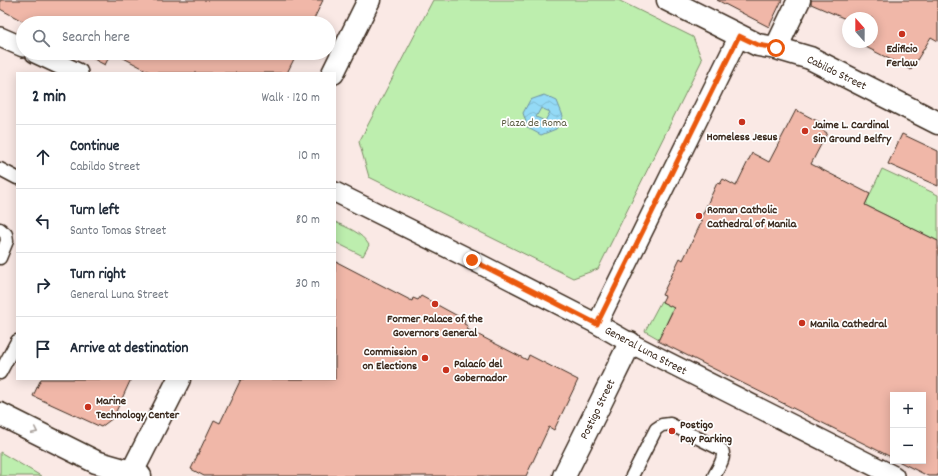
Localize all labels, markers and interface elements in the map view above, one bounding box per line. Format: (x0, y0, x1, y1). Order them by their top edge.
north arrow (842, 12, 878, 48)
search box (16, 16, 336, 60)
icon: search (30, 27, 52, 49)
text: Search here (62, 27, 130, 49)
marker: Edificio Ferlaw (897, 29, 907, 39)
route start (767, 39, 785, 57)
place label: Edificio Ferlaw (886, 41, 918, 72)
street label: Cabildo Street (804, 52, 870, 95)
text: 2 min (32, 86, 66, 110)
text: Walk · 120 m (262, 89, 320, 108)
park label: Plaza de Roma (501, 115, 567, 132)
marker: Homeless Jesus (737, 117, 747, 127)
place label: Jaime L. Cardinal Sin Ground Belfry (813, 117, 892, 148)
marker: Jaime L. Cardinal Sin Ground Belfry (800, 126, 810, 136)
place label: Homeless Jesus (707, 129, 777, 146)
text: Continue (70, 136, 119, 158)
icon: ahead (32, 146, 54, 168)
text: 10 m (298, 147, 320, 166)
text: Cabildo Street (70, 158, 140, 177)
text: Turn left (70, 200, 119, 222)
place label: Roman Catholic Cathedral of Manila (707, 202, 798, 233)
icon: left (32, 210, 54, 232)
text: 80 m (296, 211, 320, 230)
marker: Roman Catholic Cathedral of Manila (694, 211, 704, 221)
text: Santo Tomas Street (70, 222, 166, 241)
route end (463, 251, 481, 269)
text: Turn right (70, 264, 126, 286)
icon: right (32, 274, 54, 296)
text: 30 m (295, 275, 320, 294)
text: General Luna Street (70, 286, 169, 305)
marker: Former Palace of the Governors General (430, 299, 440, 309)
place label: Former Palace of the Governors General (387, 311, 484, 342)
place label: Manila Cathedral (810, 316, 887, 333)
marker: Manila Cathedral (797, 318, 807, 328)
street label: General Luna Street (601, 322, 690, 380)
icon: arrive (32, 338, 54, 360)
text: Arrive at destination (70, 338, 188, 360)
place label: Commission on Elections (362, 344, 417, 375)
marker: Commission on Elections (420, 353, 430, 363)
place label: Palacío del Gobernador (454, 356, 507, 387)
marker: Palacío del Gobernador (441, 365, 451, 375)
street label: Postigo Street (576, 376, 620, 443)
map controls (890, 392, 926, 464)
button: + (890, 392, 926, 428)
place label: Marine Technology Center (96, 393, 180, 424)
marker: Marine Technology Center (83, 402, 93, 412)
place label: Postigo Pay Parking (680, 417, 732, 448)
marker: Postigo Pay Parking (667, 426, 677, 436)
one-way arrow (31, 427, 38, 434)
button: − (890, 428, 926, 464)

